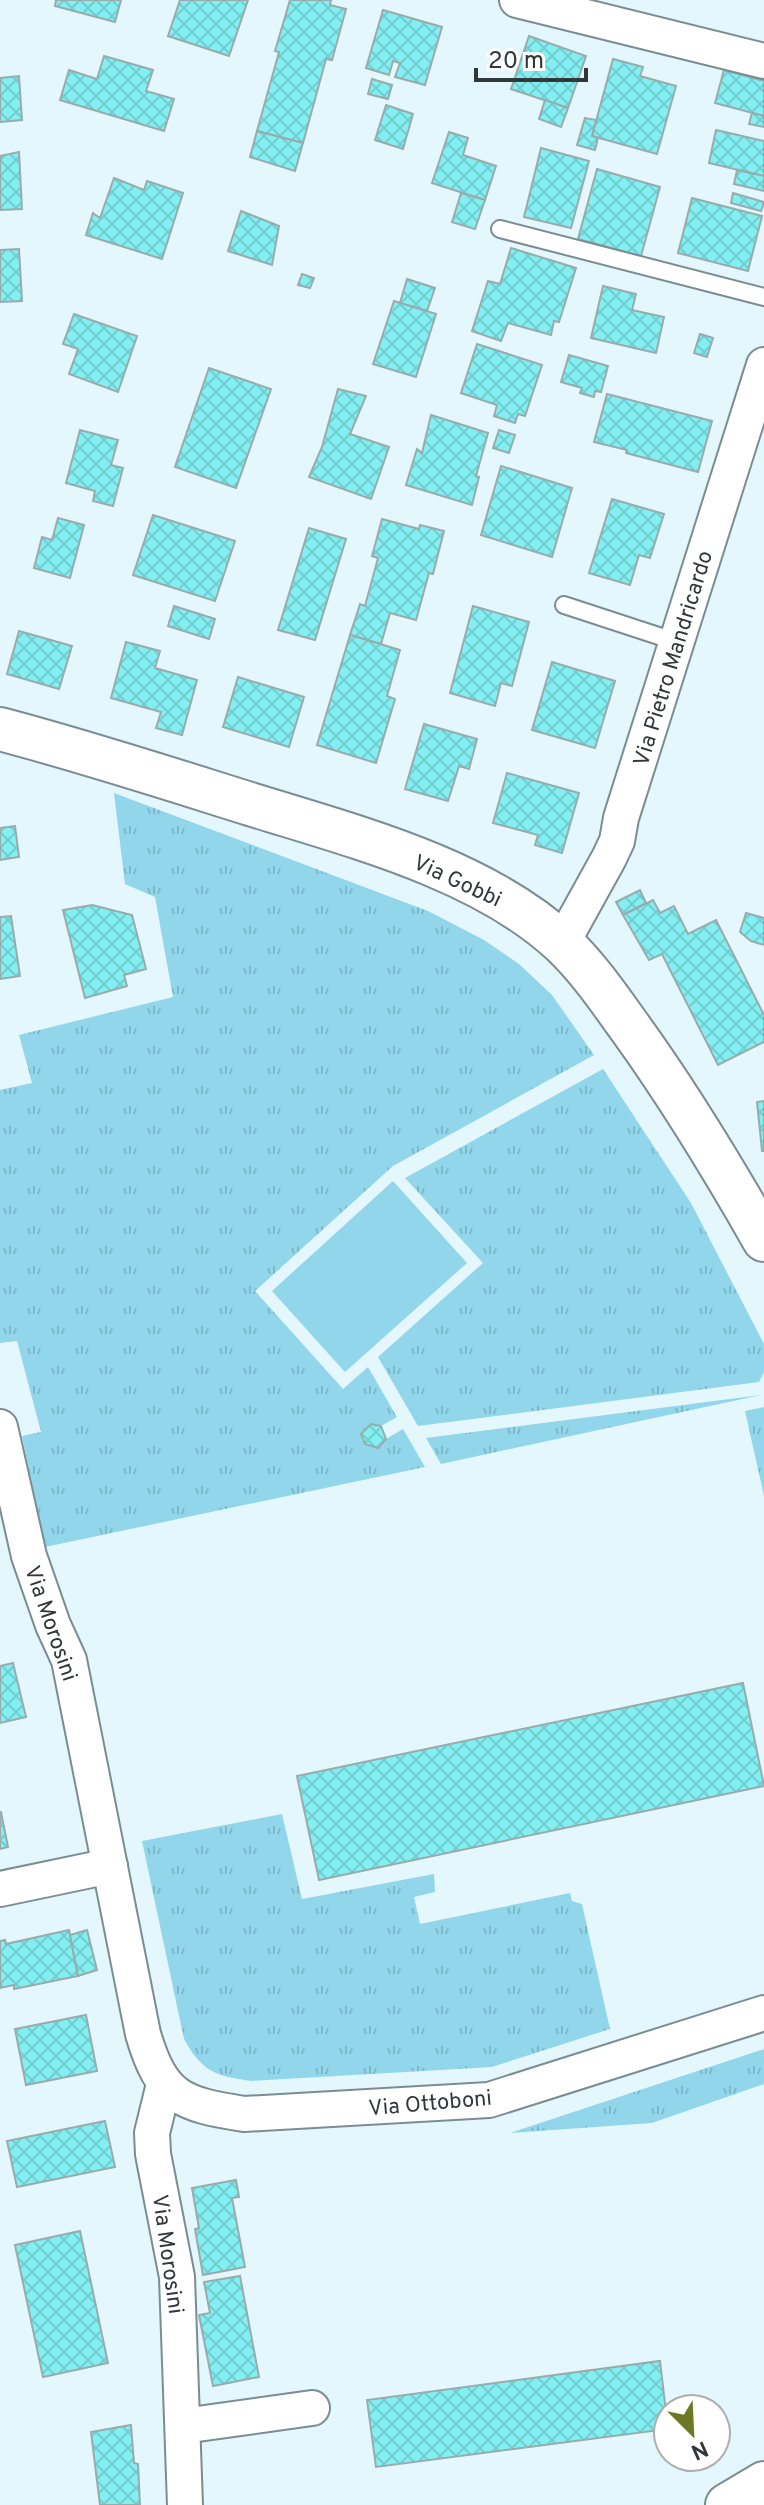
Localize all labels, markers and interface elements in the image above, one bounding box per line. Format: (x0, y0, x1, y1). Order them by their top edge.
scale bar (476, 32, 586, 82)
text: 20 m (488, 47, 544, 77)
street label: Via Pietro Mandricardo (629, 548, 720, 770)
street label: Via Gobbi (408, 850, 505, 914)
street label: Via Morosini (17, 1562, 82, 1685)
street label: Via Ottoboni (367, 2086, 493, 2123)
street label: Via Morosini (145, 2193, 188, 2316)
north arrow (652, 2393, 732, 2473)
text: N (686, 2433, 712, 2465)

